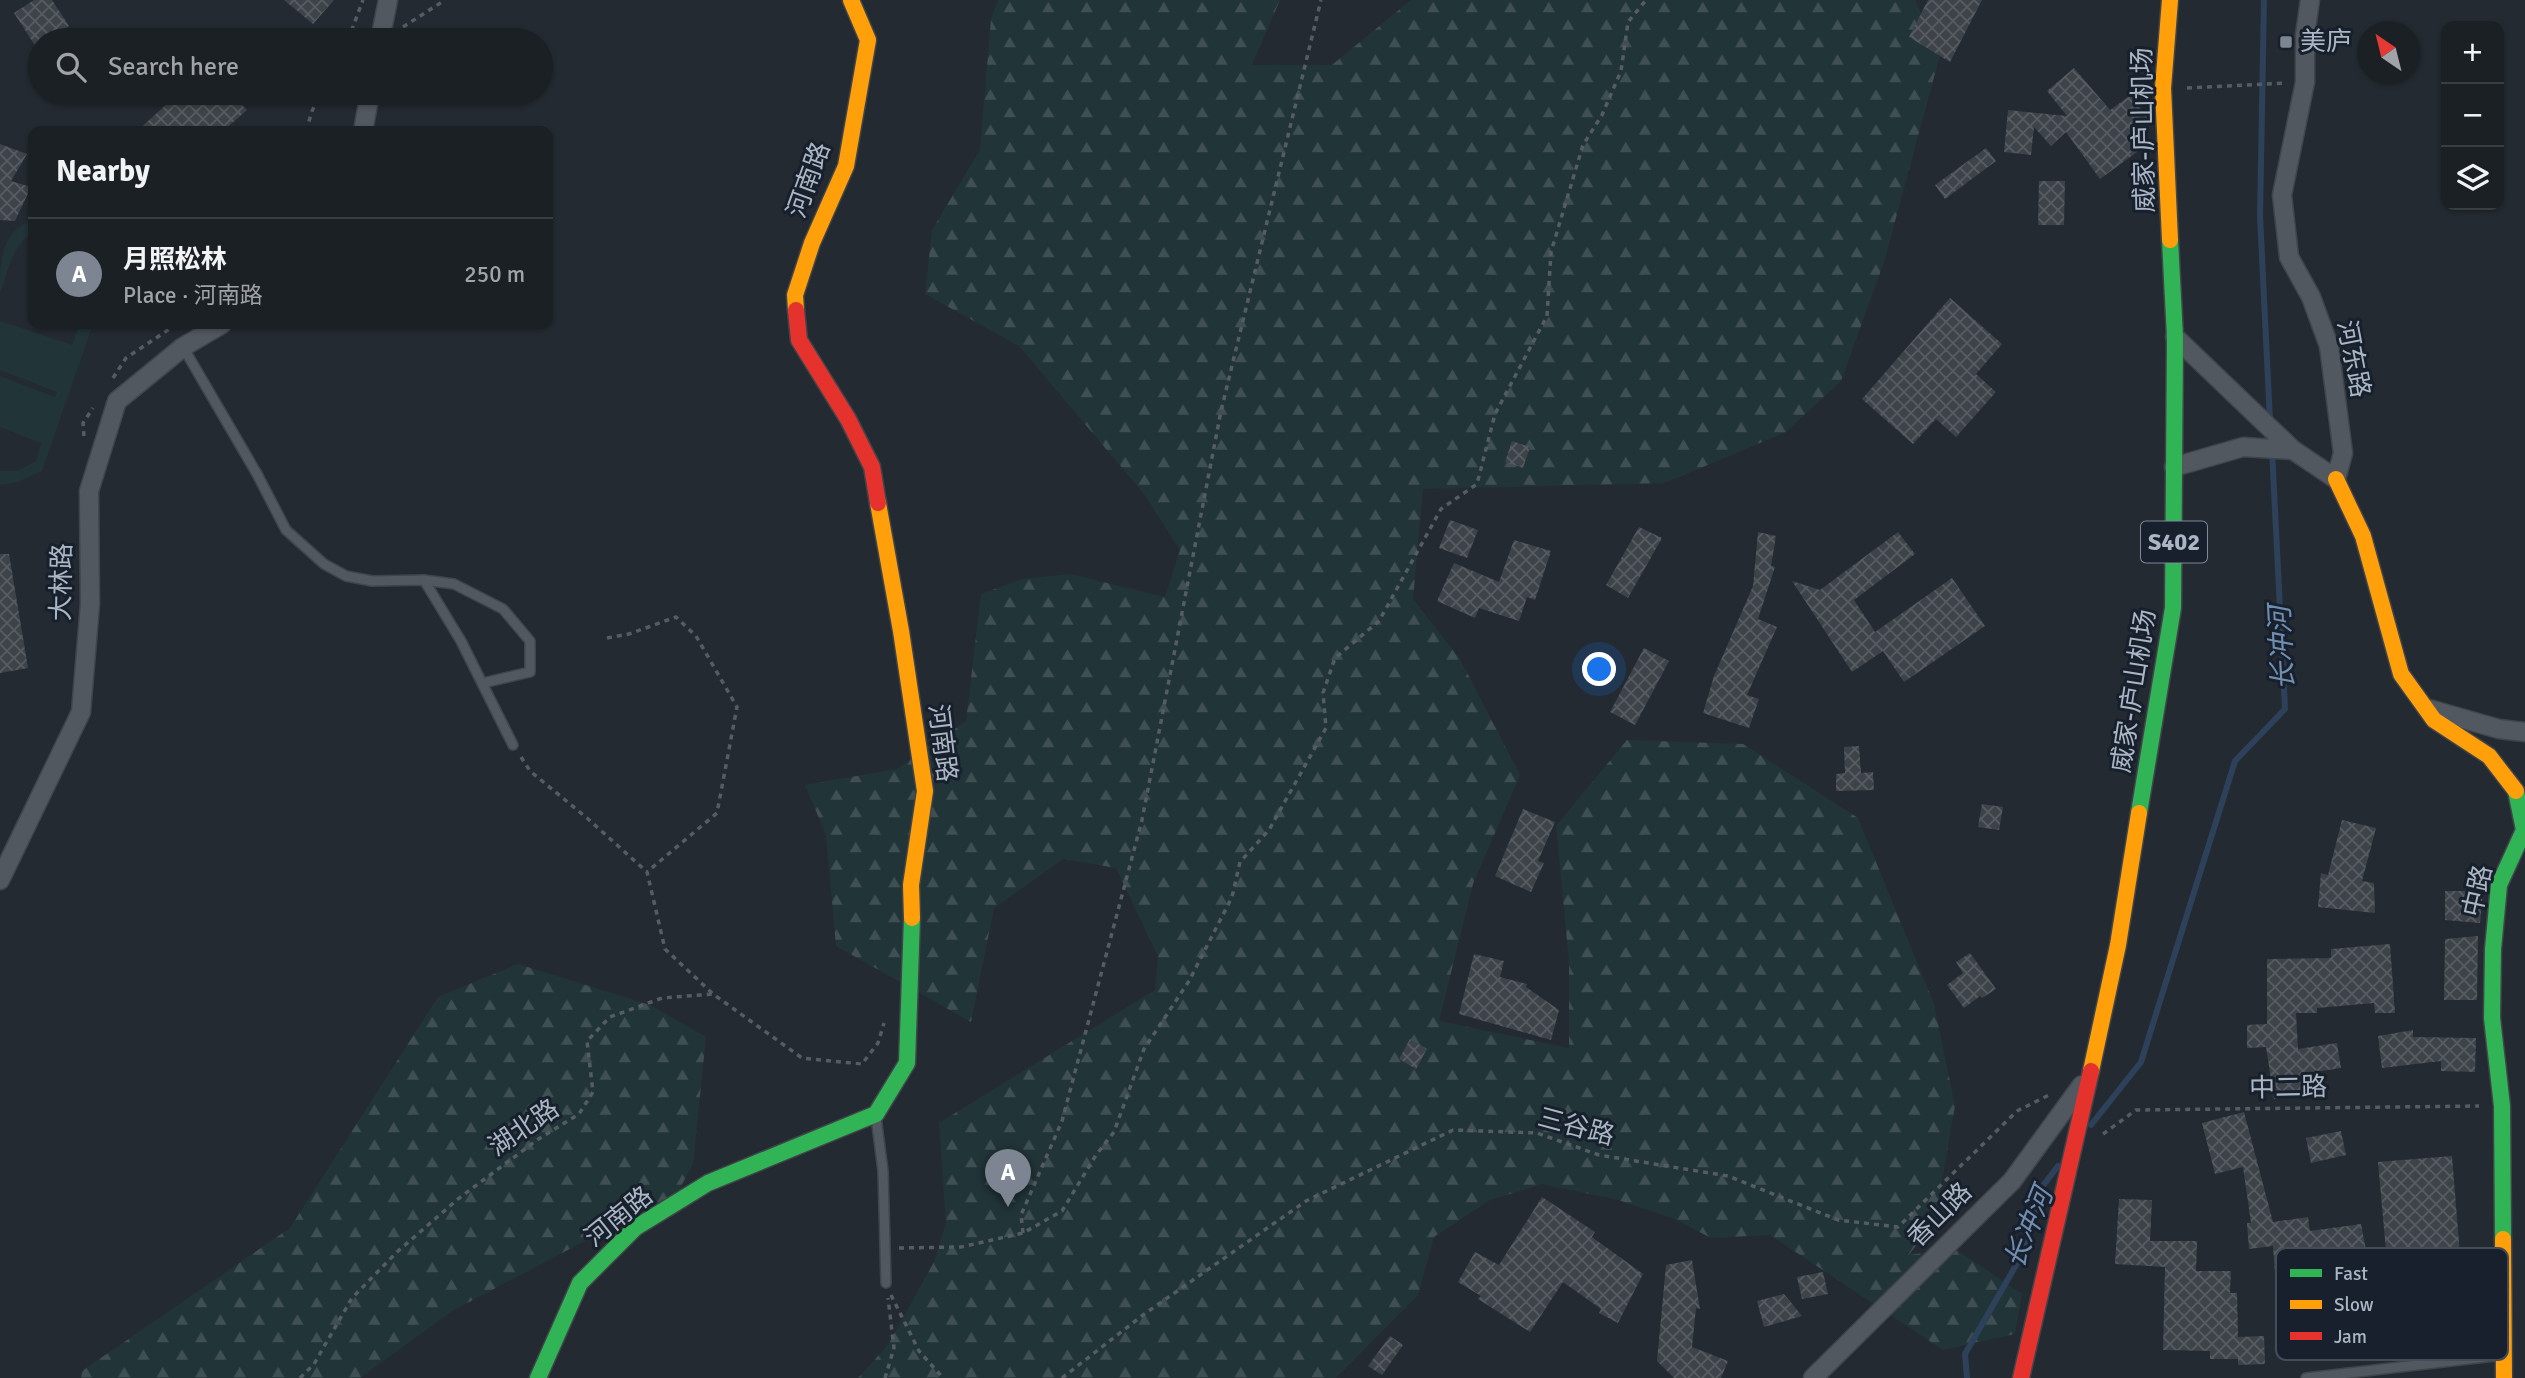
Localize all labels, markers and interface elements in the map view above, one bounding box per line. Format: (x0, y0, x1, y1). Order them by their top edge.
north arrow (2357, 21, 2420, 84)
map controls (2441, 21, 2504, 210)
button: + (2441, 21, 2504, 84)
place label: 美庐 (2300, 26, 2352, 58)
search box (28, 28, 553, 105)
marker: 美庐 (2278, 34, 2294, 50)
street label: 威家-庐山机场 (2127, 47, 2161, 213)
icon: search (52, 48, 90, 86)
text: Search here (108, 51, 239, 83)
button: − (2441, 84, 2504, 147)
street label: 河南路 (781, 138, 837, 222)
button: layers (2441, 147, 2504, 210)
text: Nearby (56, 153, 150, 190)
text: 月照松林 (123, 244, 227, 276)
text: A (72, 260, 86, 289)
text: 250 m (464, 260, 525, 289)
text: Place · 河南路 (123, 281, 263, 310)
street label: 河东路 (2330, 318, 2376, 400)
road number: S402 (2141, 522, 2207, 562)
street label: 大林路 (45, 543, 79, 621)
water label: 长冲河 (2263, 600, 2301, 691)
street label: 威家-庐山机场 (2105, 607, 2163, 775)
your location (1582, 652, 1616, 686)
street label: 河南路 (921, 702, 963, 784)
street label: 中路 (2457, 862, 2499, 920)
street label: 中二路 (2249, 1071, 2327, 1105)
street label: 湖北路 (483, 1093, 565, 1163)
street label: 三谷路 (1534, 1101, 1618, 1153)
pin: A (985, 1149, 1031, 1207)
street label: 香山路 (1901, 1176, 1979, 1254)
water label: 长冲河 (1998, 1178, 2062, 1273)
street label: 河南路 (579, 1180, 659, 1254)
legend (2276, 1248, 2508, 1360)
text: Fast (2334, 1262, 2368, 1286)
text: Slow (2334, 1293, 2374, 1317)
text: Jam (2334, 1325, 2367, 1349)

